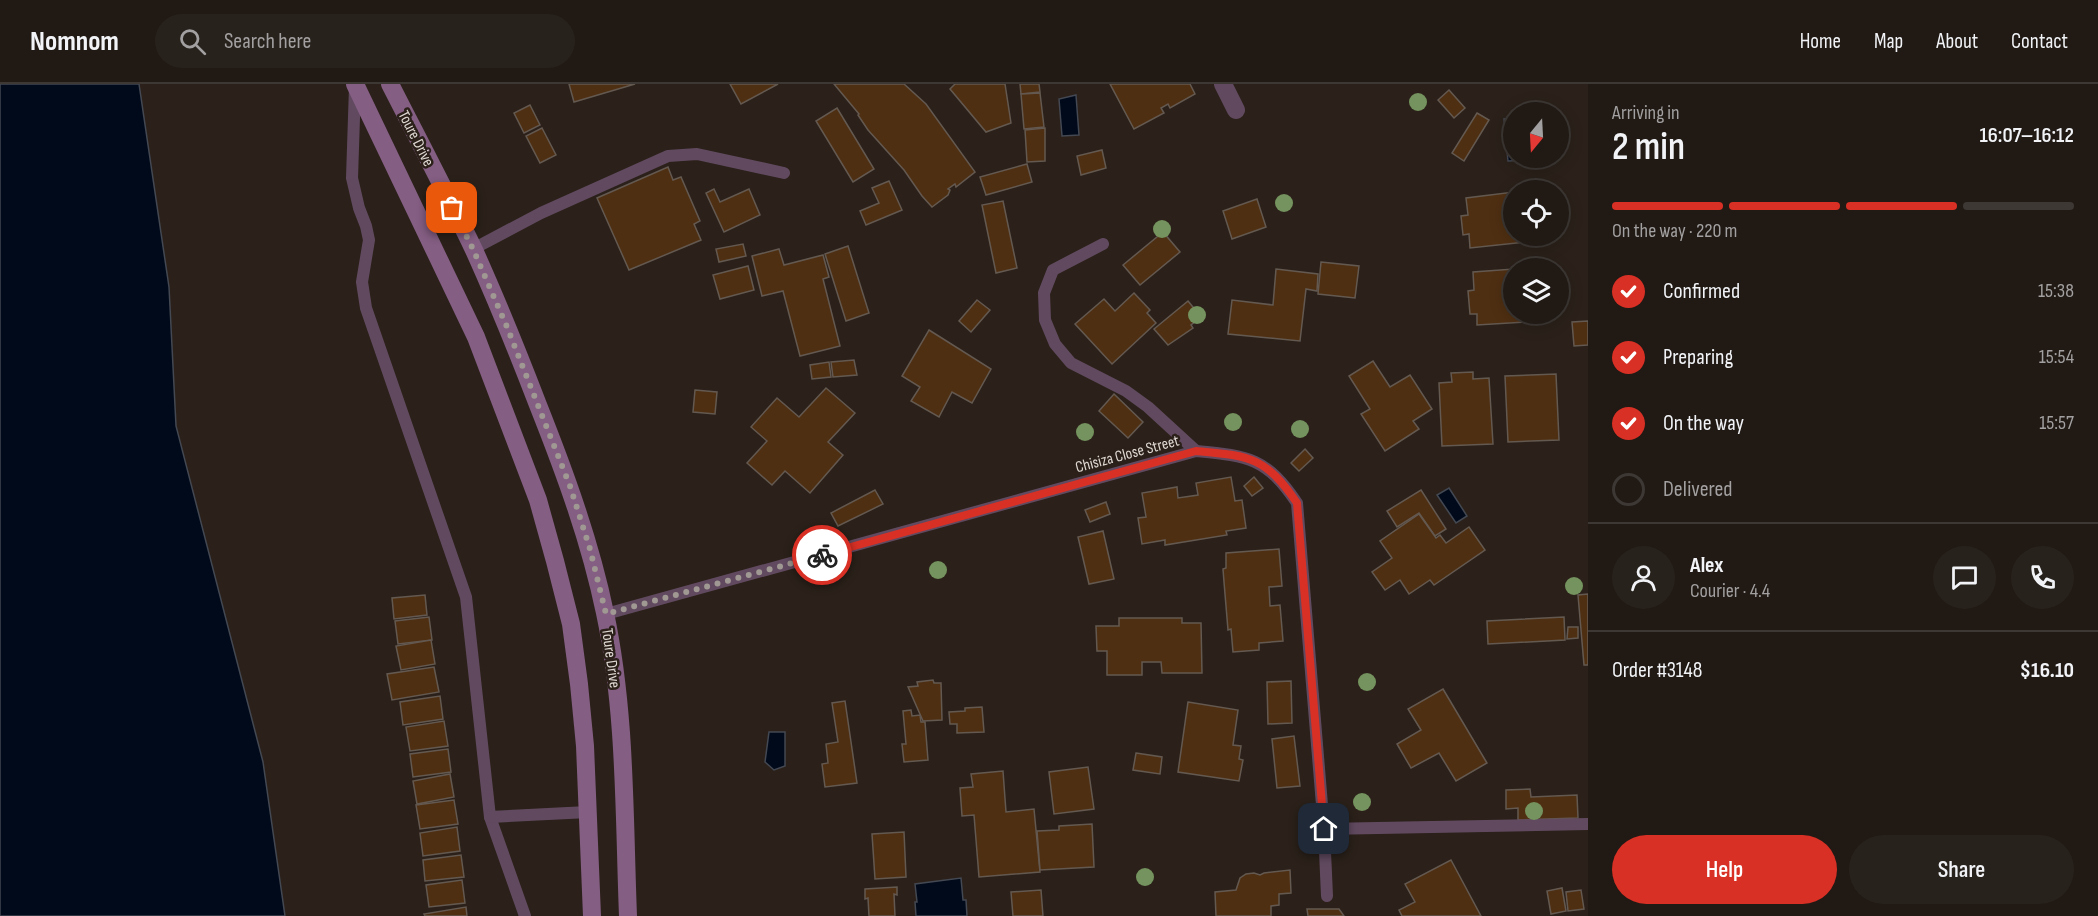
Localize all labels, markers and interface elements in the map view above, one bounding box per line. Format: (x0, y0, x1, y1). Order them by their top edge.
search box (155, 14, 575, 68)
text: Nomnom (30, 25, 119, 58)
icon: search (176, 25, 209, 58)
text: Search here (224, 28, 311, 55)
text: Home (1800, 29, 1841, 54)
text: Map (1874, 29, 1903, 54)
text: About (1936, 29, 1978, 54)
text: Contact (2011, 29, 2068, 54)
text: Arriving in (1612, 101, 1680, 125)
north arrow (1503, 102, 1569, 168)
map controls (1503, 102, 1569, 324)
street label: Toure Drive (394, 108, 438, 170)
text: 16:07–16:12 (1980, 122, 2074, 149)
text: 2 min (1612, 124, 1685, 171)
button: locate (1503, 180, 1569, 246)
pin (426, 182, 477, 233)
icon: bag (435, 191, 468, 224)
text: On the way · 220 m (1612, 219, 1737, 243)
button: layers (1503, 258, 1569, 324)
icon: check (1612, 275, 1645, 308)
text: Confirmed (1663, 278, 1740, 305)
text: 15:38 (2038, 279, 2074, 303)
icon: check (1612, 341, 1645, 374)
text: Preparing (1663, 344, 1733, 371)
text: 15:54 (2039, 345, 2074, 369)
icon: check (1612, 407, 1645, 440)
text: On the way (1663, 410, 1744, 437)
text: 15:57 (2039, 411, 2074, 435)
street label: Chisiza Close Street (1073, 431, 1181, 477)
text: Delivered (1663, 476, 1732, 503)
courier (792, 525, 852, 585)
icon: bike (806, 539, 839, 572)
button: person (1612, 546, 1675, 609)
button: chat (1933, 546, 1996, 609)
button: phone (2011, 546, 2074, 609)
text: Alex (1690, 552, 1723, 579)
text: Courier · 4.4 (1690, 579, 1770, 603)
street label: Toure Drive (597, 627, 624, 689)
text: Order #3148 (1612, 657, 1702, 684)
text: $16.10 (2020, 657, 2074, 684)
pin (1298, 803, 1349, 854)
icon: home (1307, 812, 1340, 845)
button: Help (1612, 835, 1837, 904)
button: Share (1849, 835, 2074, 904)

